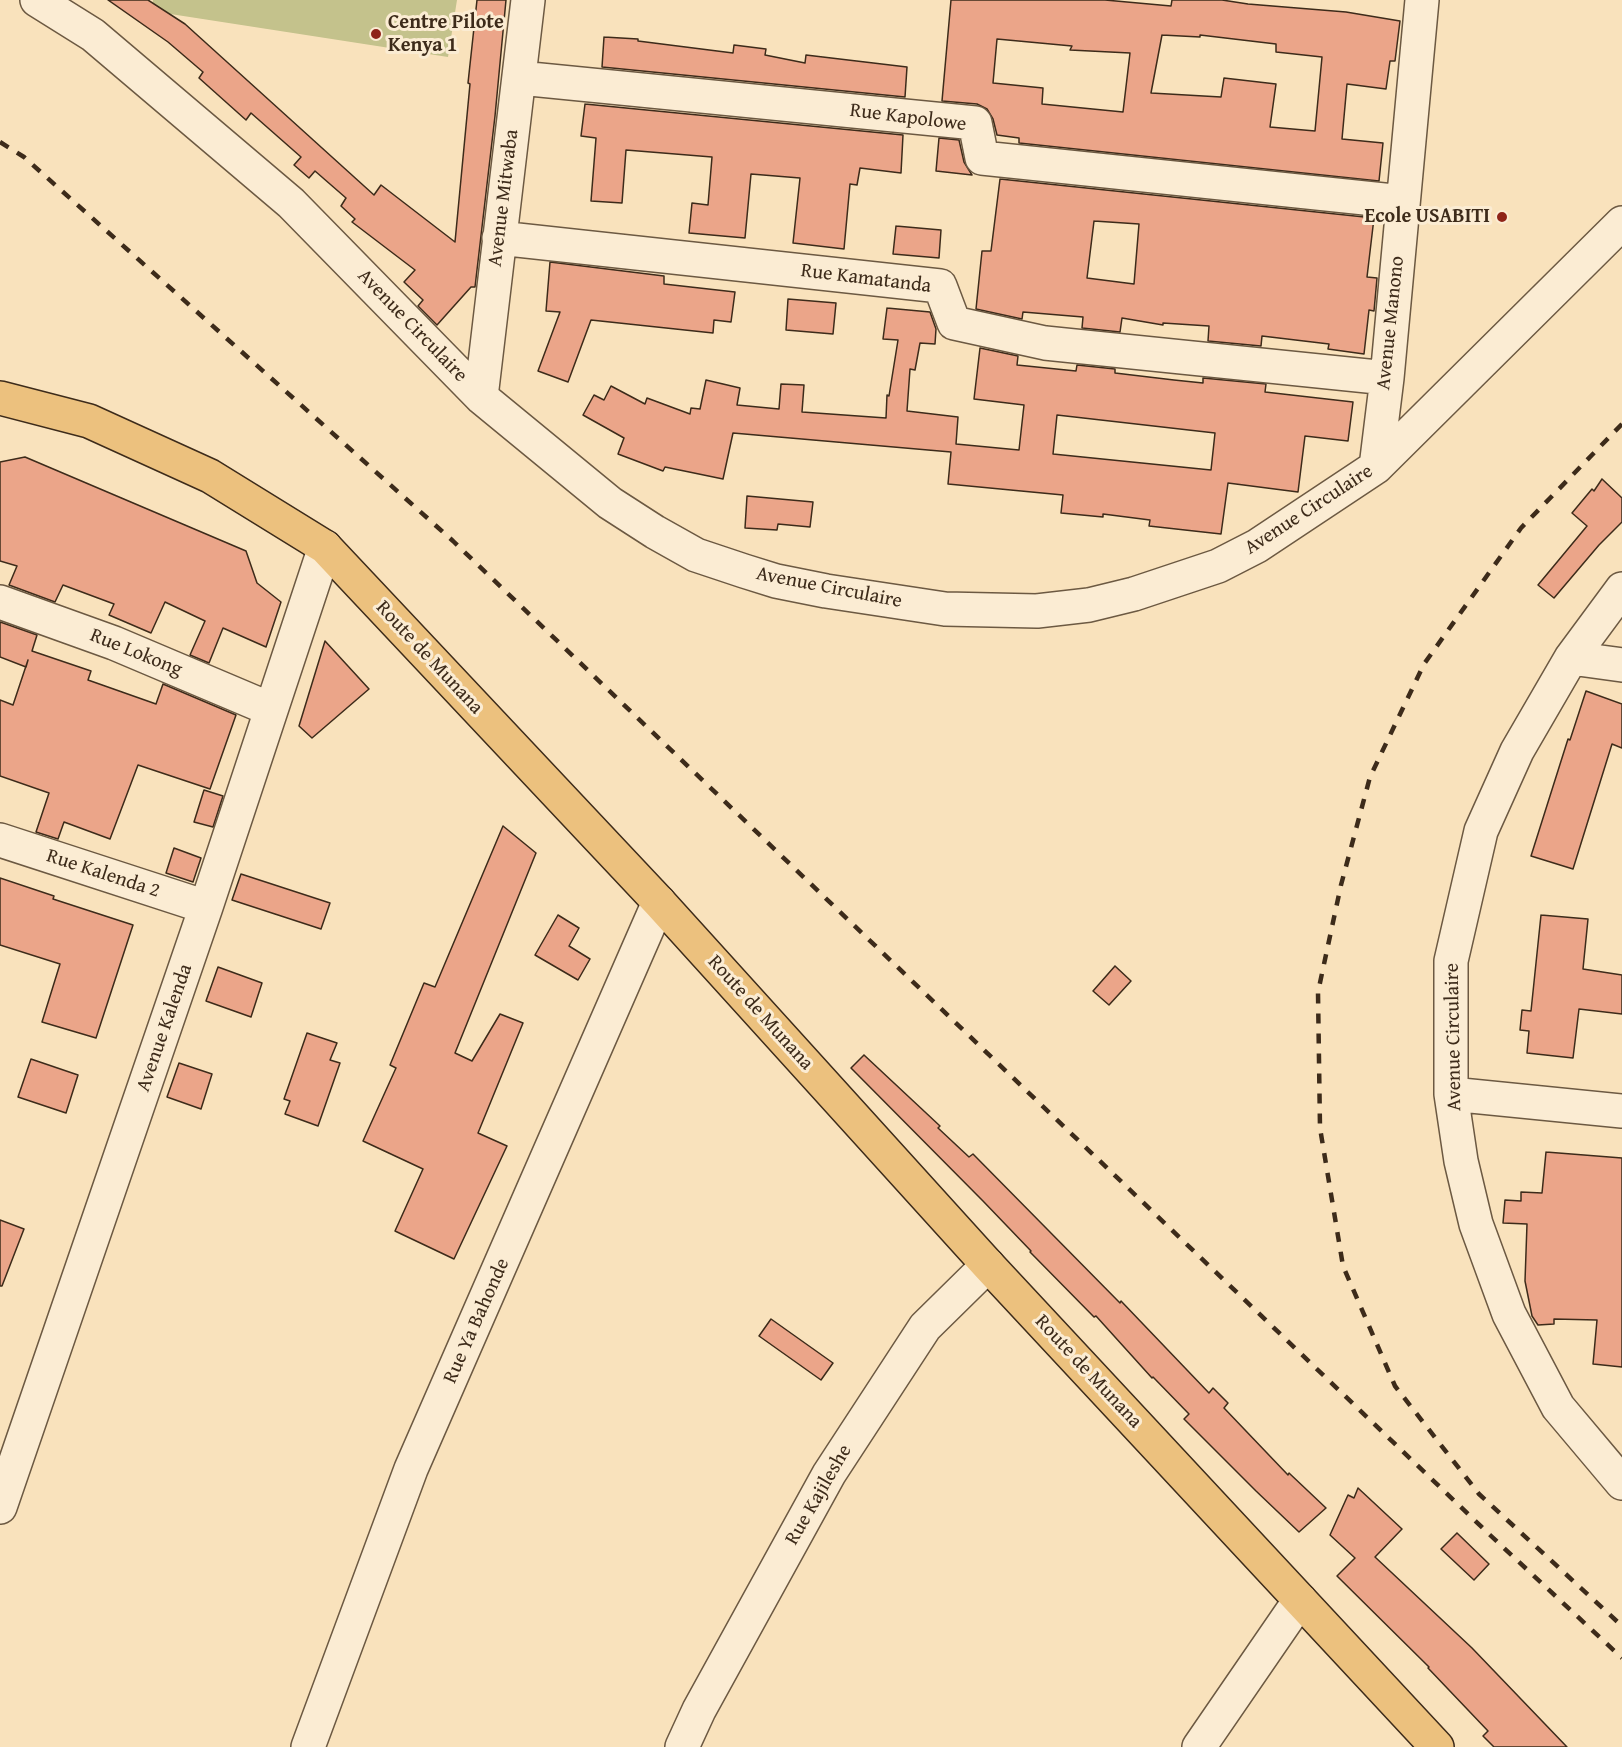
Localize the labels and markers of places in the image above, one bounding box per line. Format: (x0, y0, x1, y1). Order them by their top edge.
place label: Centre Pilote Kenya 1 (388, 11, 504, 58)
marker: Centre Pilote Kenya 1 (369, 27, 383, 41)
place label: Ecole USABITI (1365, 205, 1490, 229)
marker: Ecole USABITI (1495, 210, 1509, 224)

